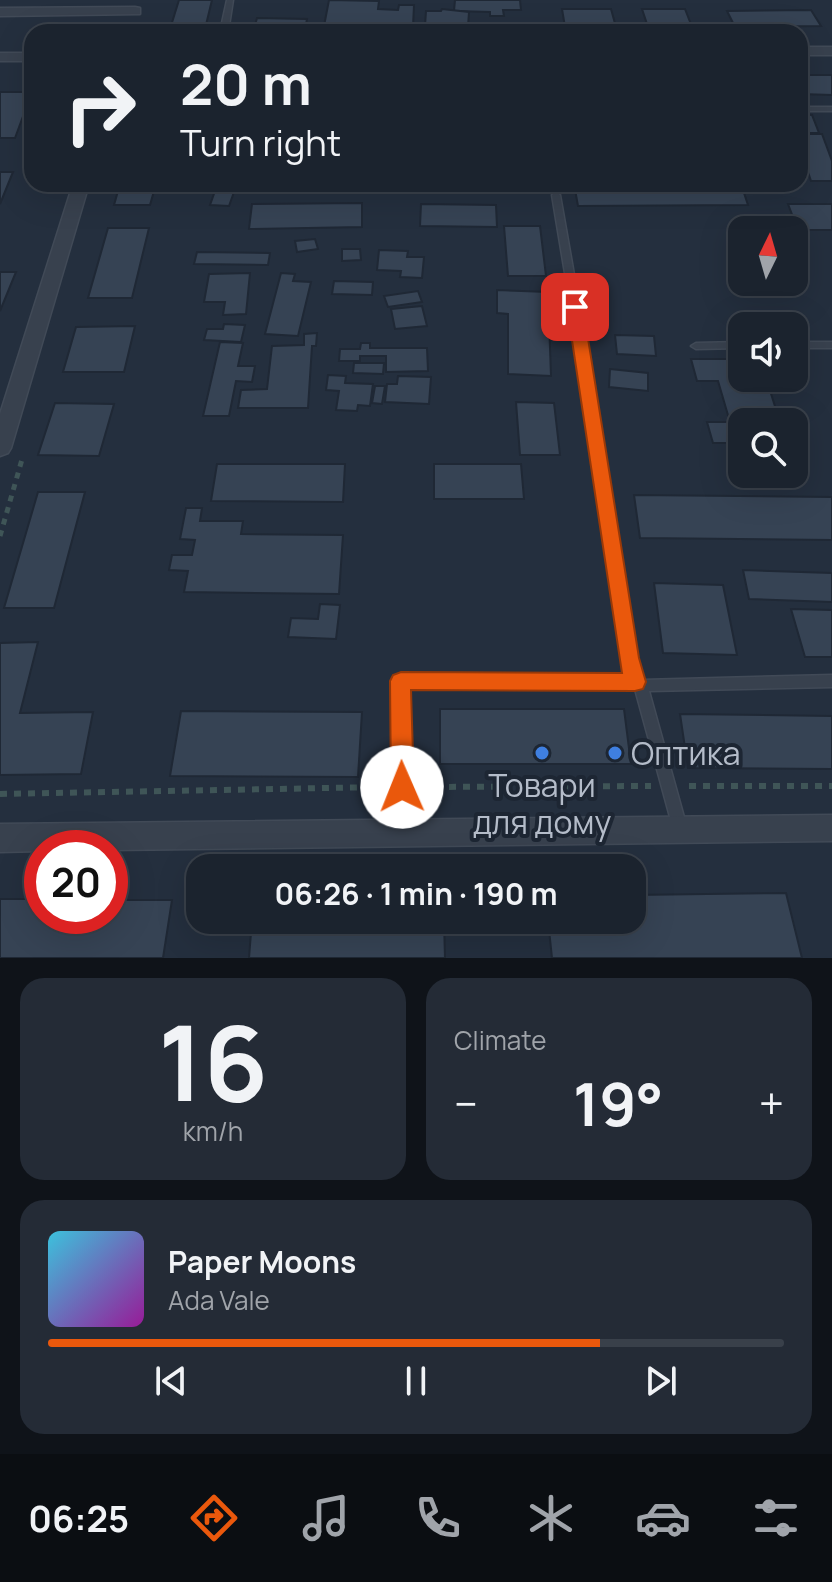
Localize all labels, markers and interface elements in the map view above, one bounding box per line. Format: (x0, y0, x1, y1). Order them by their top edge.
text: 20 m (180, 45, 312, 122)
icon: right (48, 56, 152, 160)
text: Turn right (180, 118, 341, 167)
north arrow (728, 216, 808, 296)
map controls (728, 216, 808, 488)
pin (541, 273, 609, 341)
icon: arrive (553, 285, 597, 329)
button: sound (728, 312, 808, 392)
button: search (728, 408, 808, 488)
place label: Оптика (631, 731, 740, 775)
marker: Товари для дому (533, 744, 551, 762)
marker: Оптика (606, 744, 624, 762)
position arrow (360, 745, 444, 829)
place label: Товари для дому (473, 763, 611, 844)
speed limit sign: 20 (24, 830, 128, 934)
text: 06:26 · 1 min · 190 m (275, 873, 557, 914)
text: 16 (158, 990, 268, 1132)
text: Climate (454, 1022, 546, 1058)
text: 19° (573, 1062, 663, 1144)
text: − (454, 1073, 478, 1133)
text: + (759, 1073, 784, 1133)
text: km/h (183, 1113, 243, 1149)
text: Paper Moons (168, 1241, 356, 1282)
text: Ada Vale (168, 1282, 270, 1318)
icon: previous (149, 1359, 193, 1403)
icon: pause (394, 1359, 438, 1403)
icon: next (639, 1359, 683, 1403)
icon: directions (186, 1490, 242, 1546)
icon: music (298, 1490, 354, 1546)
icon: phone (410, 1490, 466, 1546)
icon: climate (523, 1490, 579, 1546)
icon: car (635, 1490, 691, 1546)
icon: filters (748, 1490, 804, 1546)
text: 06:25 (28, 1494, 129, 1543)

